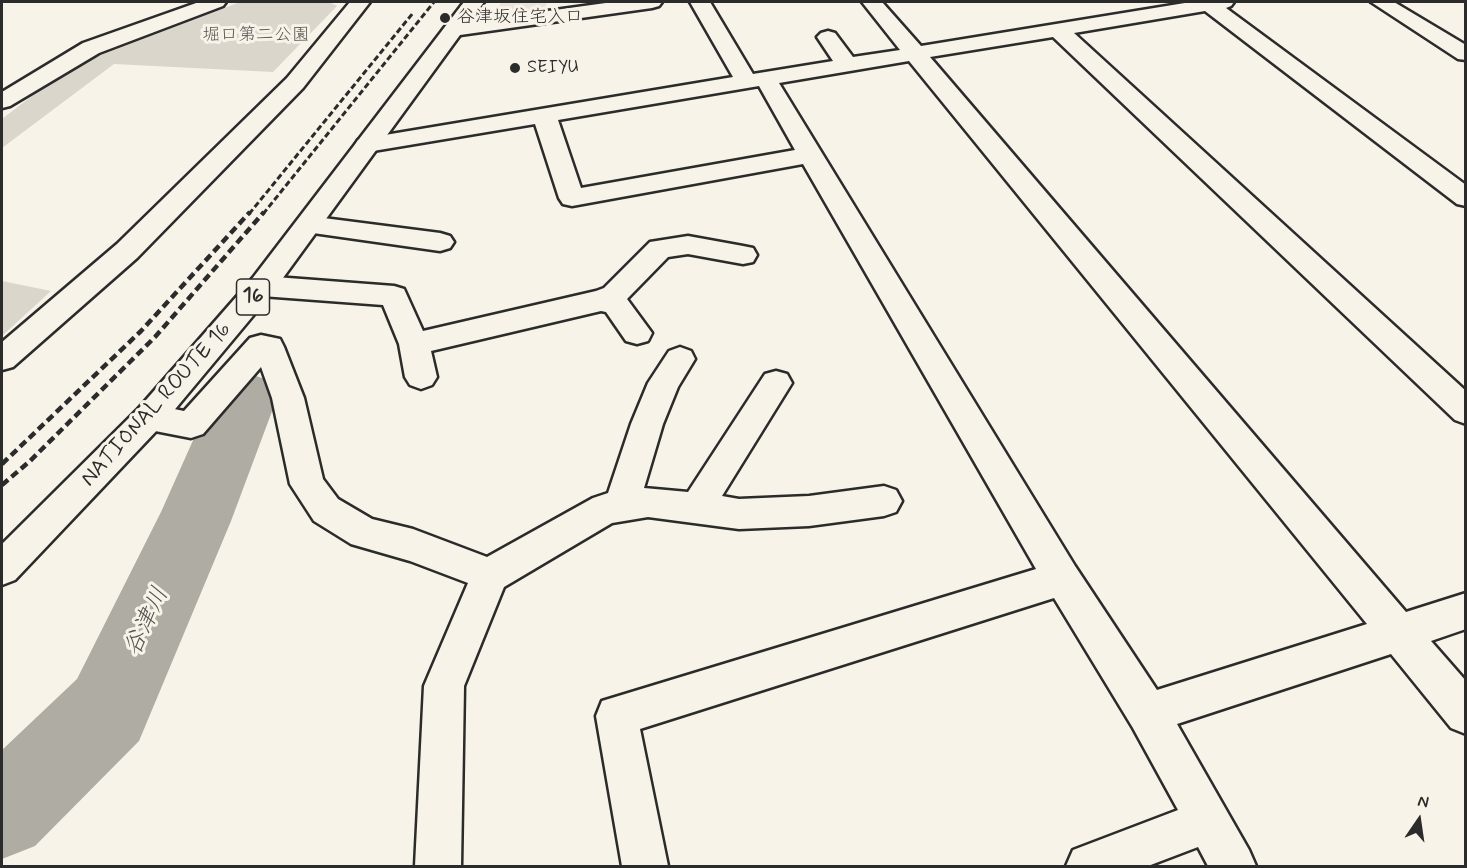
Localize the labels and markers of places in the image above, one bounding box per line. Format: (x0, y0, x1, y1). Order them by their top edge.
place label: 谷津坂住宅入口 (457, 7, 583, 29)
marker: 谷津坂住宅入口 (438, 11, 452, 25)
place label: SEIYU (527, 57, 579, 79)
marker: SEIYU (508, 61, 522, 75)

